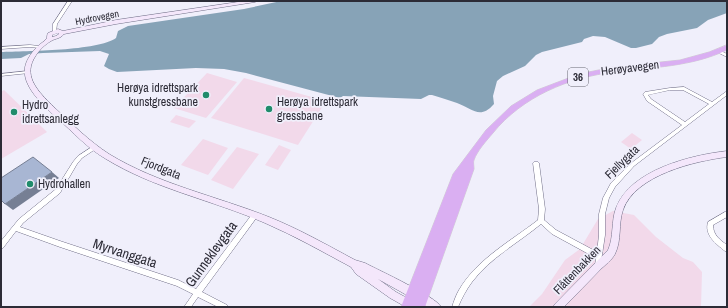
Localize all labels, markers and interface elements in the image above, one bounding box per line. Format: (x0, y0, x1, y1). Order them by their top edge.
street label: Hydrovegen (74, 7, 120, 28)
street label: Herøyavegen (600, 56, 660, 80)
road number: 36 (568, 68, 588, 86)
place label: Herøya idrettspark kunstgressbane (117, 80, 198, 110)
marker: Herøya idrettspark kunstgressbane (201, 90, 211, 100)
place label: Herøya idrettspark gressbane (277, 94, 358, 124)
place label: Hydro idrettsanlegg (22, 97, 79, 127)
marker: Herøya idrettspark gressbane (264, 104, 274, 114)
marker: Hydro idrettsanlegg (9, 107, 19, 117)
street label: Fjellygata (601, 141, 643, 182)
street label: Fjordgata (139, 153, 184, 183)
place label: Hydrohallen (38, 176, 91, 192)
marker: Hydrohallen (25, 179, 35, 189)
street label: Gunneklevgata (181, 217, 241, 291)
street label: Myrvanggata (91, 234, 160, 272)
street label: Flåttenbakken (550, 242, 604, 298)

